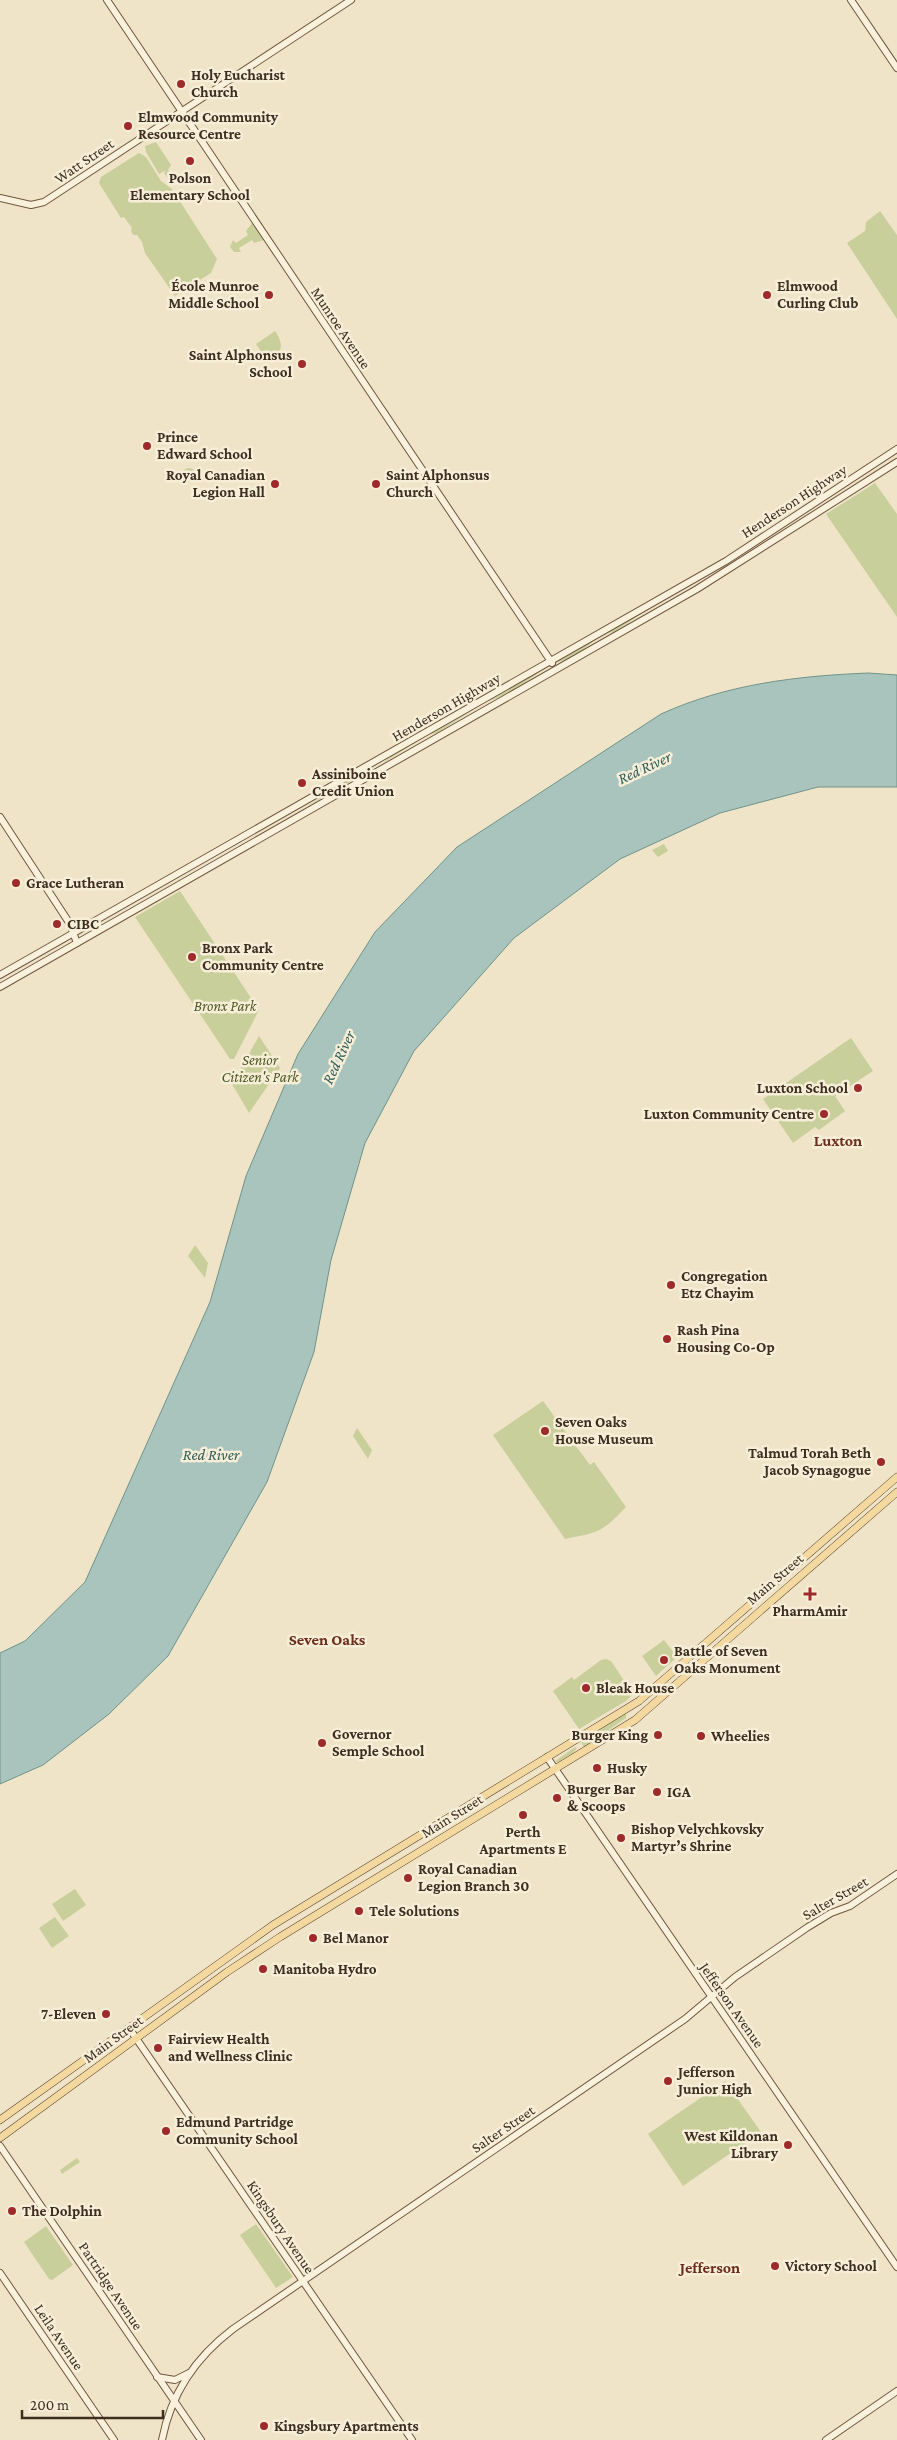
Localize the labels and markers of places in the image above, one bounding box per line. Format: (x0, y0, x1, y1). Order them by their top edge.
place label: Holy Eucharist Church (191, 67, 286, 100)
marker: Holy Eucharist Church (175, 78, 187, 90)
place label: Elmwood Community Resource Centre (138, 109, 279, 142)
marker: Elmwood Community Resource Centre (122, 120, 134, 132)
marker: Polson Elementary School (184, 155, 196, 167)
place label: Polson Elementary School (130, 170, 251, 203)
place label: École Munroe Middle School (168, 278, 260, 311)
place label: Elmwood Curling Club (777, 278, 858, 311)
marker: École Munroe Middle School (263, 289, 275, 301)
marker: Elmwood Curling Club (761, 289, 773, 301)
place label: Saint Alphonsus School (189, 347, 293, 380)
marker: Saint Alphonsus School (296, 358, 308, 370)
place label: Prince Edward School (157, 429, 253, 462)
marker: Prince Edward School (141, 440, 153, 452)
place label: Royal Canadian Legion Hall (166, 467, 266, 500)
place label: Saint Alphonsus Church (386, 467, 489, 500)
marker: Royal Canadian Legion Hall (269, 478, 281, 490)
marker: Saint Alphonsus Church (370, 478, 382, 490)
place label: Assiniboine Credit Union (311, 766, 395, 799)
marker: Assiniboine Credit Union (296, 777, 308, 789)
place label: Grace Lutheran (26, 875, 125, 891)
marker: Grace Lutheran (10, 877, 22, 889)
place label: CIBC (67, 916, 99, 932)
marker: CIBC (51, 918, 63, 930)
place label: Bronx Park Community Centre (202, 940, 324, 973)
marker: Bronx Park Community Centre (186, 951, 198, 963)
place label: Luxton School (757, 1080, 849, 1096)
marker: Luxton School (852, 1082, 864, 1094)
place label: Luxton Community Centre (644, 1106, 814, 1122)
marker: Luxton Community Centre (818, 1108, 830, 1120)
place label: Congregation Etz Chayim (681, 1268, 768, 1301)
marker: Congregation Etz Chayim (665, 1279, 677, 1291)
place label: Rash Pina Housing Co-Op (677, 1322, 775, 1355)
marker: Rash Pina Housing Co-Op (661, 1333, 673, 1345)
place label: Seven Oaks House Museum (555, 1414, 654, 1447)
marker: Seven Oaks House Museum (539, 1425, 551, 1437)
place label: Talmud Torah Beth Jacob Synagogue (748, 1445, 871, 1478)
marker: Talmud Torah Beth Jacob Synagogue (875, 1456, 887, 1468)
marker: PharmAmir (804, 1588, 816, 1600)
place label: PharmAmir (773, 1603, 847, 1619)
place label: Battle of Seven Oaks Monument (674, 1643, 781, 1676)
marker: Battle of Seven Oaks Monument (658, 1654, 670, 1666)
place label: Bleak House (596, 1680, 674, 1696)
marker: Bleak House (580, 1682, 592, 1694)
place label: Governor Semple School (332, 1726, 425, 1759)
place label: Burger King (571, 1727, 648, 1743)
place label: Wheelies (710, 1728, 770, 1744)
marker: Burger King (652, 1729, 664, 1741)
marker: Wheelies (695, 1730, 707, 1742)
marker: Governor Semple School (316, 1737, 328, 1749)
place label: Husky (607, 1760, 648, 1776)
marker: Husky (591, 1762, 603, 1774)
place label: Burger Bar & Scoops (567, 1781, 636, 1814)
place label: IGA (667, 1784, 692, 1800)
marker: IGA (651, 1786, 663, 1798)
marker: Burger Bar & Scoops (551, 1792, 563, 1804)
marker: Perth Apartments E (517, 1809, 529, 1821)
place label: Bishop Velychkovsky Martyr’s Shrine (631, 1821, 764, 1854)
place label: Perth Apartments E (479, 1824, 567, 1857)
marker: Bishop Velychkovsky Martyr’s Shrine (615, 1832, 627, 1844)
place label: Royal Canadian Legion Branch 30 (418, 1861, 529, 1894)
marker: Royal Canadian Legion Branch 30 (402, 1872, 414, 1884)
place label: Tele Solutions (369, 1903, 459, 1919)
marker: Tele Solutions (353, 1905, 365, 1917)
place label: Bel Manor (323, 1930, 389, 1946)
marker: Bel Manor (307, 1932, 319, 1944)
place label: Manitoba Hydro (273, 1961, 377, 1977)
marker: Manitoba Hydro (257, 1963, 269, 1975)
place label: 7-Eleven (41, 2006, 96, 2022)
marker: 7-Eleven (100, 2008, 112, 2020)
place label: Fairview Health and Wellness Clinic (168, 2031, 293, 2064)
marker: Fairview Health and Wellness Clinic (152, 2042, 164, 2054)
place label: Jefferson Junior High (676, 2064, 752, 2097)
marker: Jefferson Junior High (662, 2075, 674, 2087)
place label: Edmund Partridge Community School (176, 2114, 299, 2147)
marker: Edmund Partridge Community School (160, 2125, 172, 2137)
place label: West Kildonan Library (683, 2128, 779, 2161)
marker: West Kildonan Library (782, 2139, 794, 2151)
place label: The Dolphin (22, 2203, 102, 2219)
marker: The Dolphin (6, 2205, 18, 2217)
place label: Victory School (784, 2258, 877, 2274)
marker: Victory School (769, 2260, 781, 2272)
place label: Kingsbury Apartments (274, 2418, 419, 2434)
marker: Kingsbury Apartments (258, 2420, 270, 2432)

